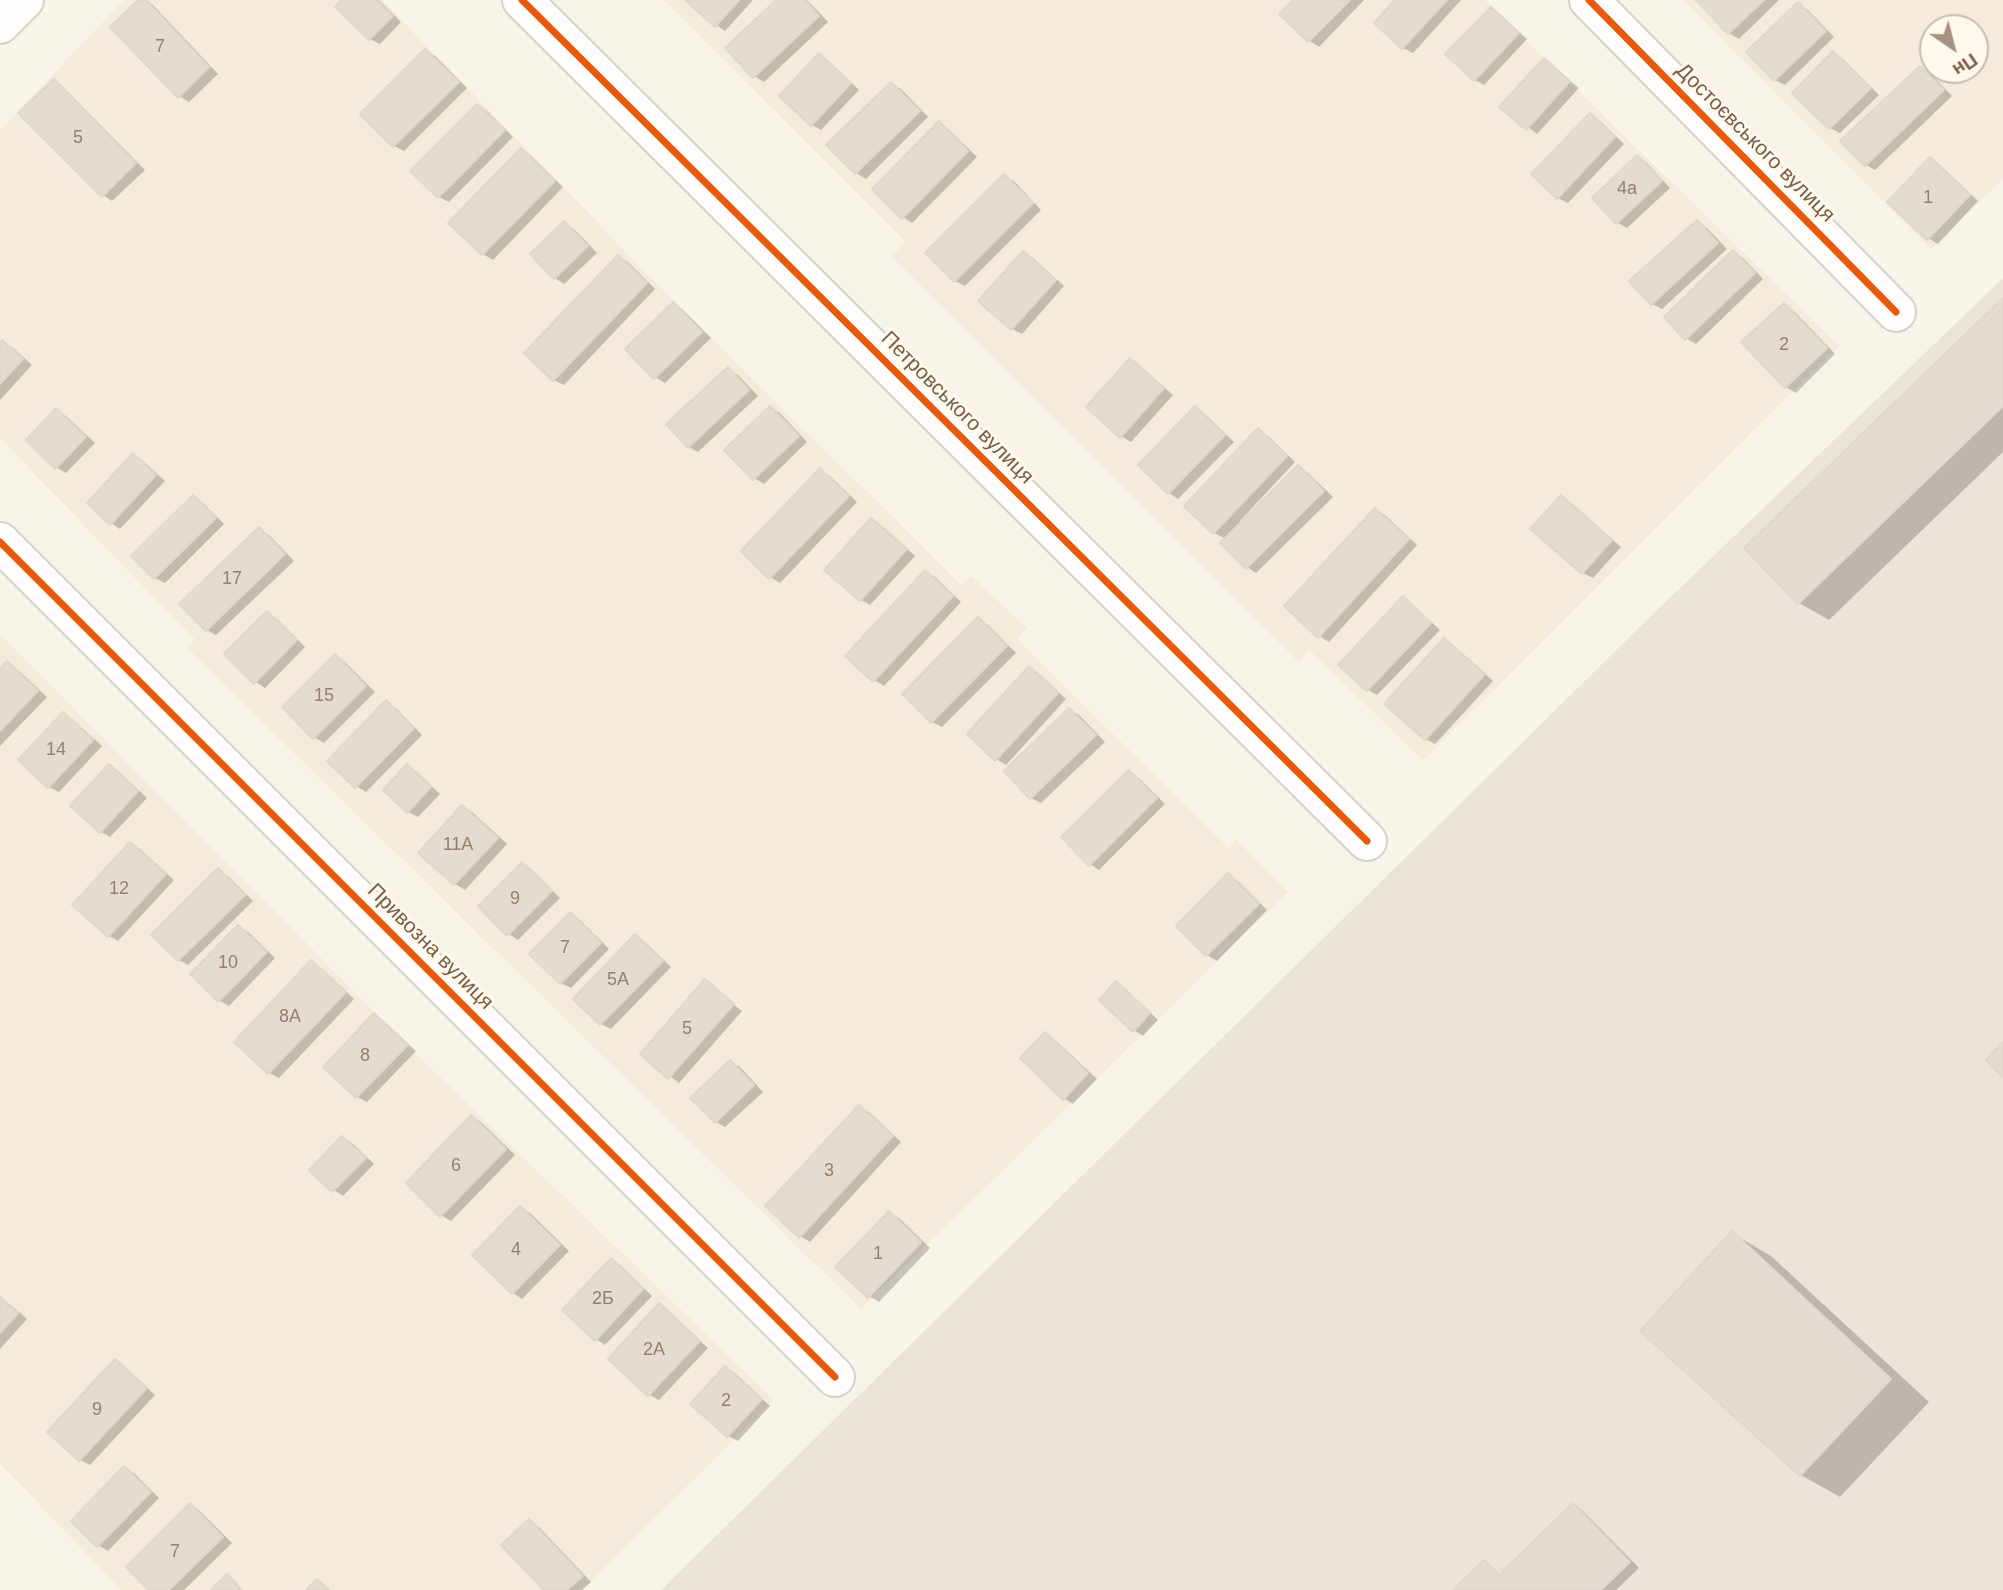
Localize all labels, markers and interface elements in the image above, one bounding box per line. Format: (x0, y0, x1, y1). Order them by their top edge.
north arrow (1919, 14, 1989, 84)
house number: 7 (155, 36, 165, 58)
text: Пн (1949, 49, 1982, 81)
street label: Достоєвського вулиця (1670, 58, 1840, 228)
house number: 5 (73, 127, 83, 149)
house number: 4а (1617, 178, 1637, 200)
house number: 1 (1923, 187, 1933, 209)
street label: Петровського вулиця (875, 326, 1039, 490)
house number: 2 (1779, 334, 1789, 356)
house number: 17 (222, 568, 242, 590)
house number: 15 (314, 685, 334, 707)
house number: 14 (46, 739, 66, 761)
house number: 11А (443, 834, 473, 856)
house number: 12 (109, 878, 129, 900)
street label: Привозна вулиця (362, 879, 498, 1015)
house number: 9 (510, 888, 520, 910)
house number: 7 (560, 937, 570, 959)
house number: 10 (218, 952, 238, 974)
house number: 5А (607, 969, 629, 991)
house number: 8А (279, 1006, 301, 1028)
house number: 5 (682, 1018, 692, 1040)
house number: 8 (360, 1045, 370, 1067)
house number: 6 (451, 1155, 461, 1177)
house number: 3 (824, 1160, 834, 1182)
house number: 4 (511, 1239, 521, 1261)
house number: 1 (873, 1243, 883, 1265)
house number: 2Б (592, 1288, 614, 1310)
house number: 2А (643, 1339, 665, 1361)
house number: 2 (721, 1390, 731, 1412)
house number: 9 (92, 1399, 102, 1421)
house number: 7 (170, 1541, 180, 1563)

